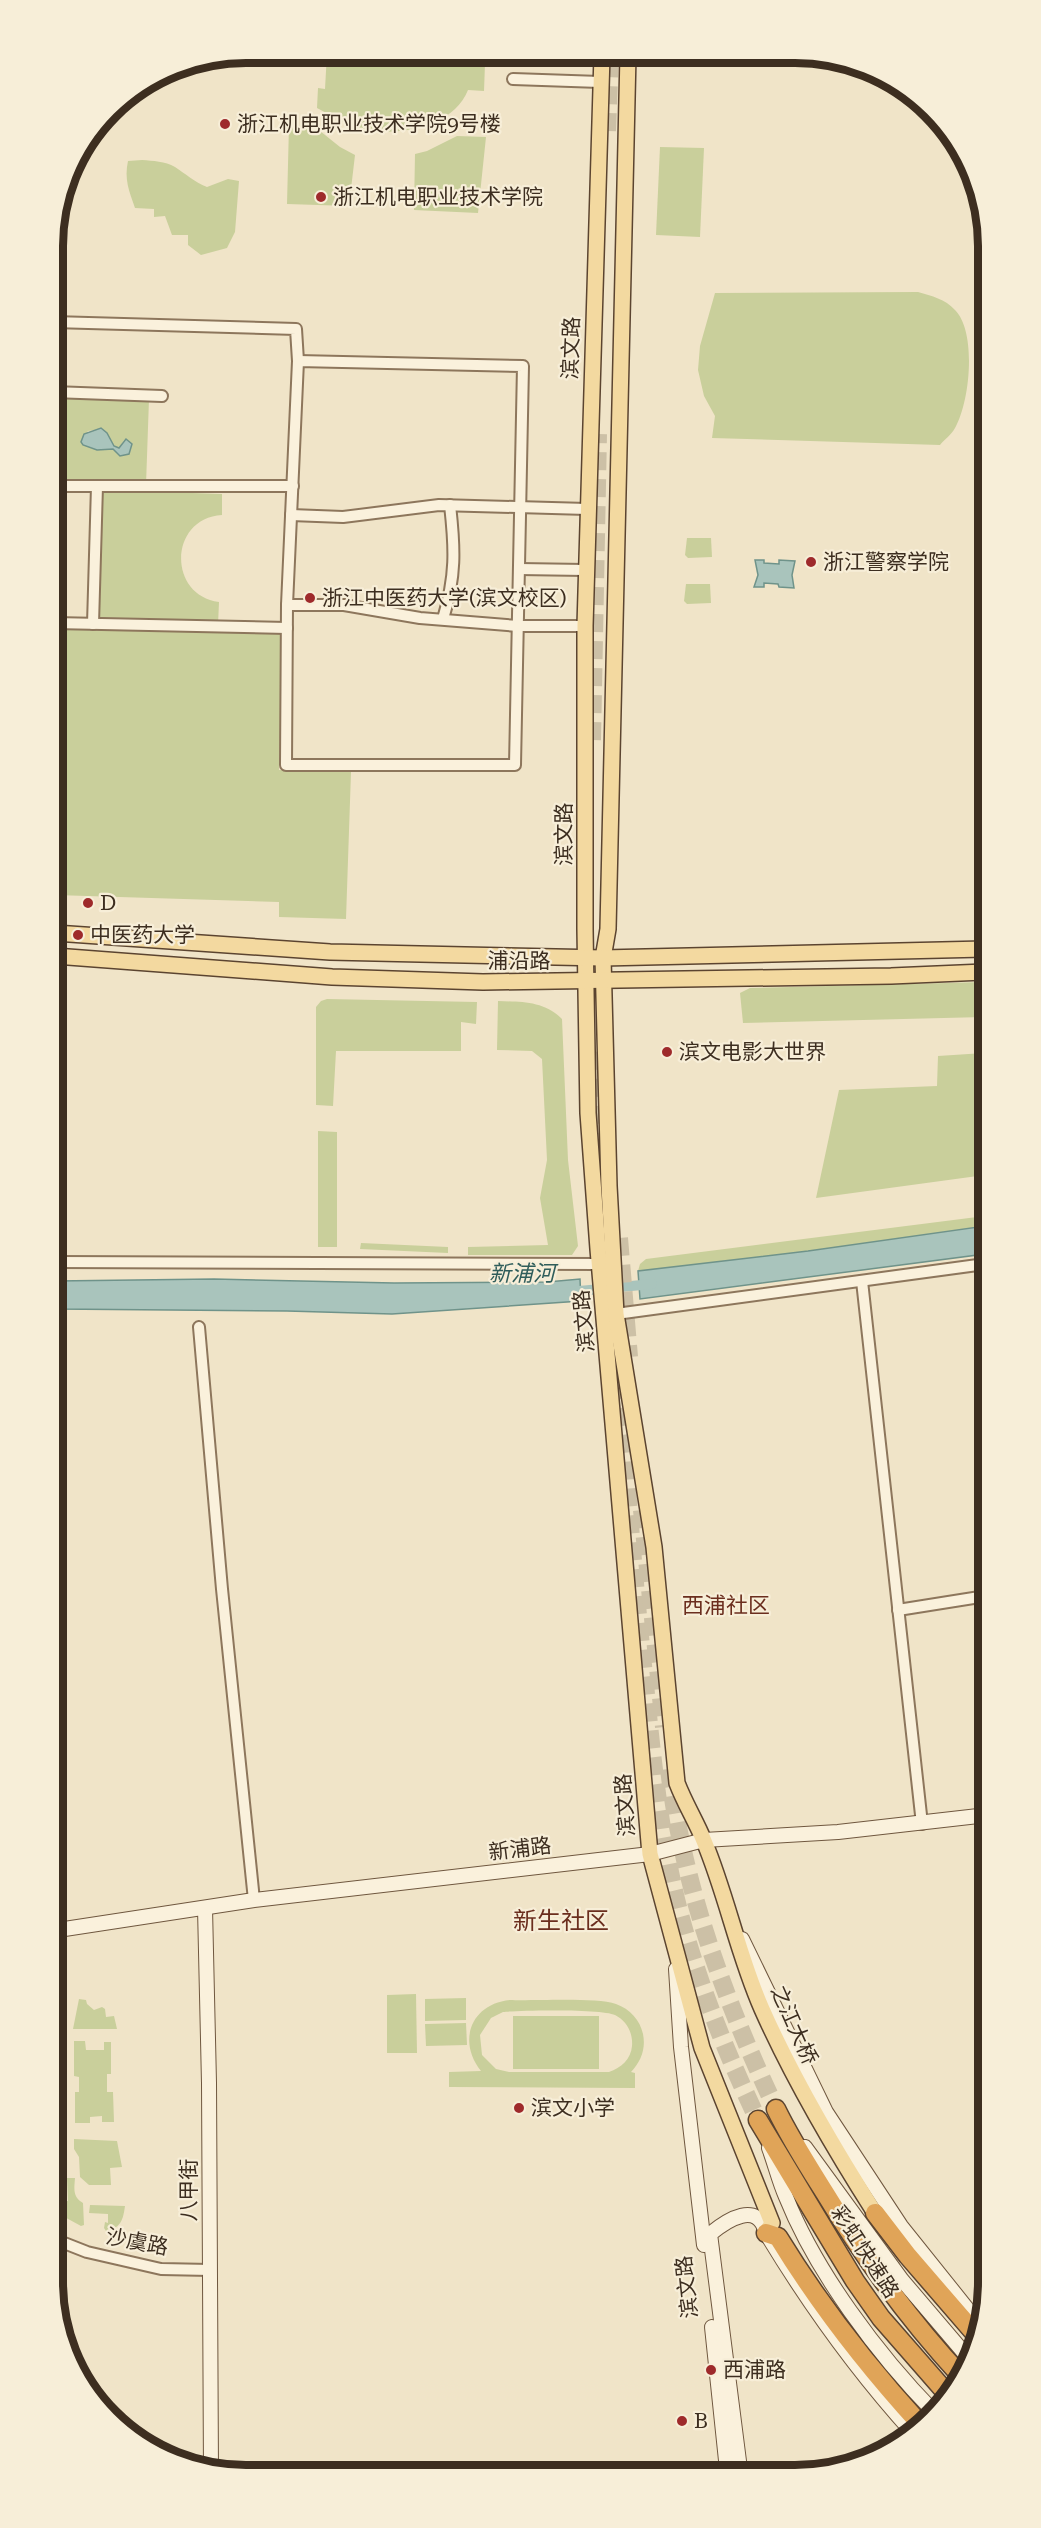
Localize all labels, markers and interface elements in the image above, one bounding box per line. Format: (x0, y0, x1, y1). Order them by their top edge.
place label: 浙江机电职业技术学院9号楼 (237, 112, 501, 136)
marker: 浙江机电职业技术学院9号楼 (218, 117, 232, 131)
place label: 浙江机电职业技术学院 (333, 185, 543, 209)
marker: 浙江机电职业技术学院 (314, 190, 328, 204)
street label: 滨文路 (558, 316, 584, 380)
place label: 浙江警察学院 (823, 550, 949, 574)
marker: 浙江警察学院 (804, 555, 818, 569)
place label: 浙江中医药大学(滨文校区) (322, 586, 567, 610)
marker: 浙江中医药大学(滨文校区) (303, 591, 317, 605)
street label: 滨文路 (552, 803, 576, 866)
place label: D (100, 891, 116, 915)
marker: D (81, 896, 95, 910)
place label: 中医药大学 (90, 923, 195, 947)
marker: 中医药大学 (71, 928, 85, 942)
street label: 浦沿路 (488, 949, 551, 973)
place label: 滨文电影大世界 (679, 1040, 826, 1064)
marker: 滨文电影大世界 (660, 1045, 674, 1059)
water label: 新浦河 (489, 1261, 559, 1286)
street label: 滨文路 (569, 1289, 599, 1353)
district label: 西浦社区 (682, 1593, 770, 1618)
street label: 滨文路 (611, 1773, 639, 1837)
street label: 新浦路 (487, 1833, 553, 1865)
district label: 新生社区 (513, 1907, 609, 1935)
street label: 之江大桥 (766, 1982, 822, 2068)
place label: 滨文小学 (531, 2096, 615, 2120)
marker: 滨文小学 (512, 2101, 526, 2115)
street label: 八甲街 (177, 2159, 201, 2222)
street label: 彩虹快速路 (826, 2201, 904, 2303)
street label: 沙虞路 (104, 2224, 170, 2260)
street label: 滨文路 (672, 2254, 702, 2320)
place label: 西浦路 (723, 2358, 786, 2382)
marker: 西浦路 (704, 2363, 718, 2377)
place label: B (694, 2409, 708, 2433)
marker: B (675, 2414, 689, 2428)

